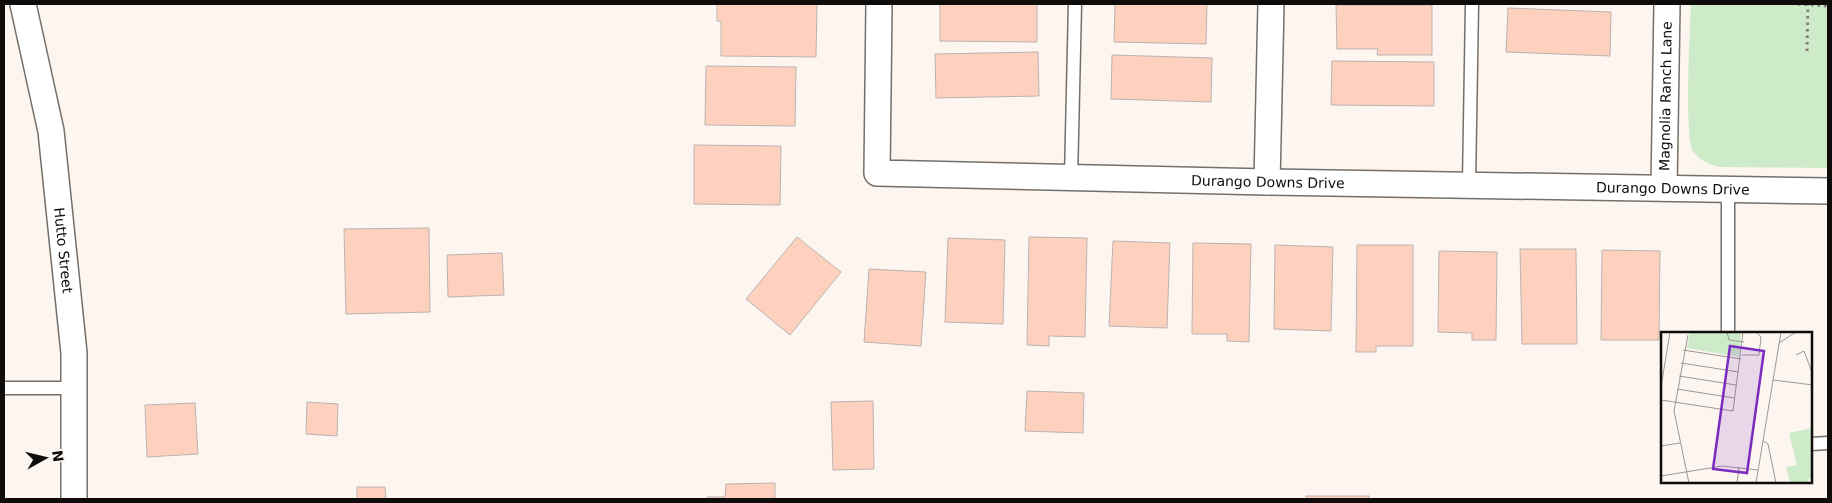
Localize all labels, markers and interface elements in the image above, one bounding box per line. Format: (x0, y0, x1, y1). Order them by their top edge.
street label: Magnolia Ranch Lane (1656, 21, 1675, 171)
street label: Durango Downs Drive (1191, 172, 1345, 191)
street label: Durango Downs Drive (1596, 179, 1750, 198)
street label: Hutto Street (51, 207, 76, 294)
inset map (1661, 332, 1812, 483)
north arrow (20, 433, 70, 483)
text: N (49, 449, 67, 463)

